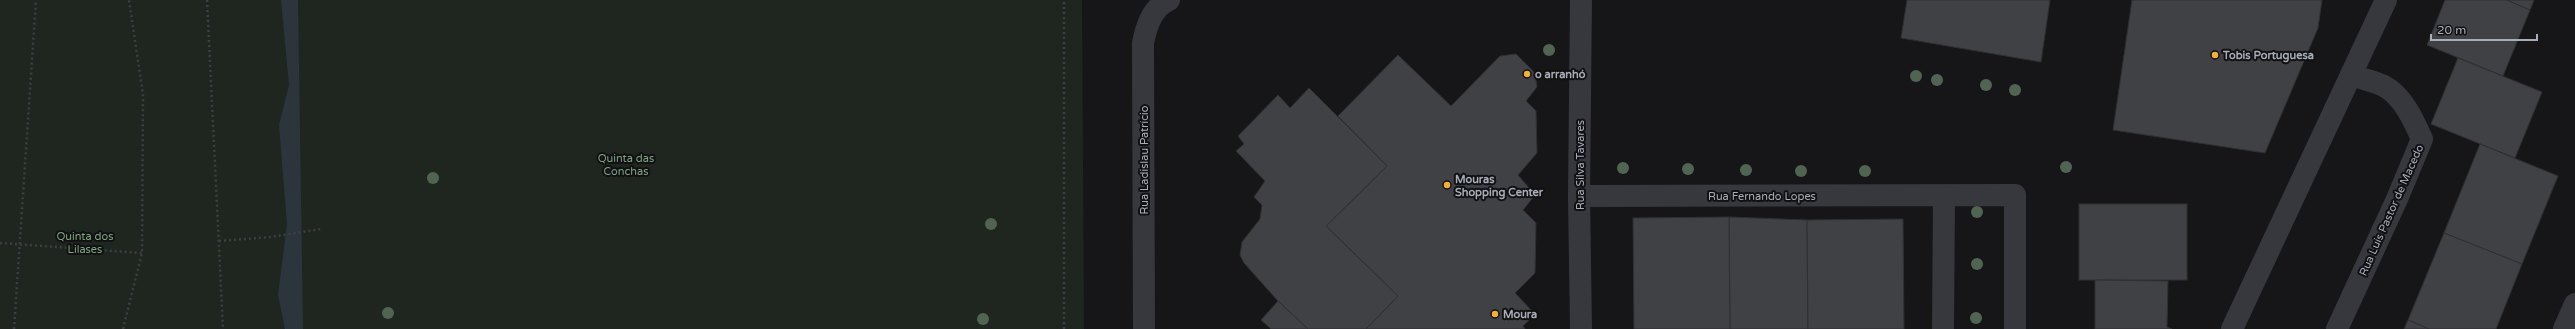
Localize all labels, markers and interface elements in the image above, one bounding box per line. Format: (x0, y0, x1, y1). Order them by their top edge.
scale bar (2431, 16, 2537, 42)
text: 20 m (2437, 23, 2466, 37)
place label: Tobis Portuguesa (2222, 49, 2314, 63)
marker: Tobis Portuguesa (2210, 50, 2220, 60)
place label: o arranhó (1535, 68, 1586, 81)
marker: o arranhó (1522, 69, 1532, 79)
street label: Rua Ladislau Patrício (1138, 105, 1151, 215)
street label: Rua Silva Tavares (1574, 120, 1587, 210)
street label: Rua Luís Pastor de Macedo (2357, 142, 2426, 278)
park label: Quinta das Conchas (598, 152, 654, 178)
place label: Mouras Shopping Center (1455, 173, 1544, 200)
marker: Mouras Shopping Center (1442, 180, 1452, 190)
street label: Rua Fernando Lopes (1708, 190, 1816, 203)
park label: Quinta dos Lilases (56, 230, 114, 256)
place label: Moura (1503, 308, 1537, 321)
marker: Moura (1490, 309, 1500, 319)

